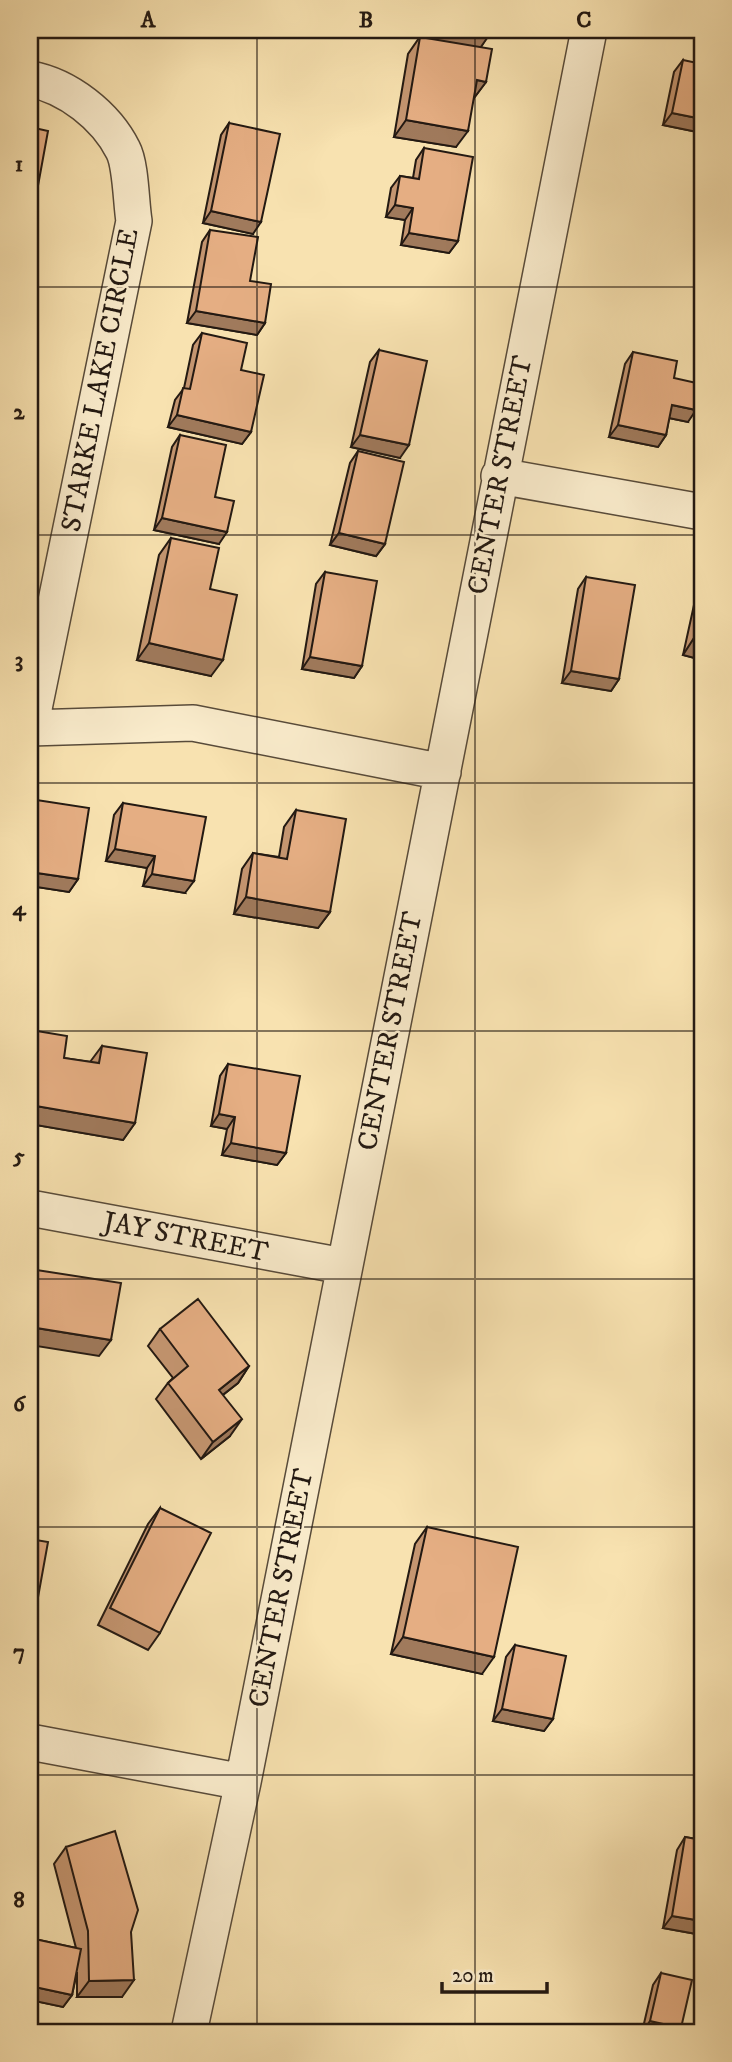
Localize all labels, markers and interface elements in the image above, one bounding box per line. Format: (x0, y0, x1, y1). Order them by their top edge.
text: A (140, 6, 157, 35)
text: B (359, 6, 373, 35)
text: C (576, 6, 592, 35)
text: 1 (15, 150, 23, 179)
street label: STARKE LAKE CIRCLE (53, 225, 147, 535)
street label: CENTER STREET (460, 353, 540, 597)
text: 2 (13, 398, 25, 427)
text: 3 (15, 646, 23, 675)
text: 4 (12, 894, 27, 923)
street label: CENTER STREET (350, 909, 430, 1153)
text: 5 (12, 1142, 25, 1171)
street label: JAY STREET (98, 1203, 271, 1270)
text: 6 (13, 1390, 27, 1419)
street label: CENTER STREET (241, 1466, 321, 1710)
text: 7 (13, 1638, 25, 1667)
text: 8 (13, 1886, 25, 1915)
scale bar (442, 1950, 546, 1994)
text: 20 m (452, 1963, 494, 1989)

